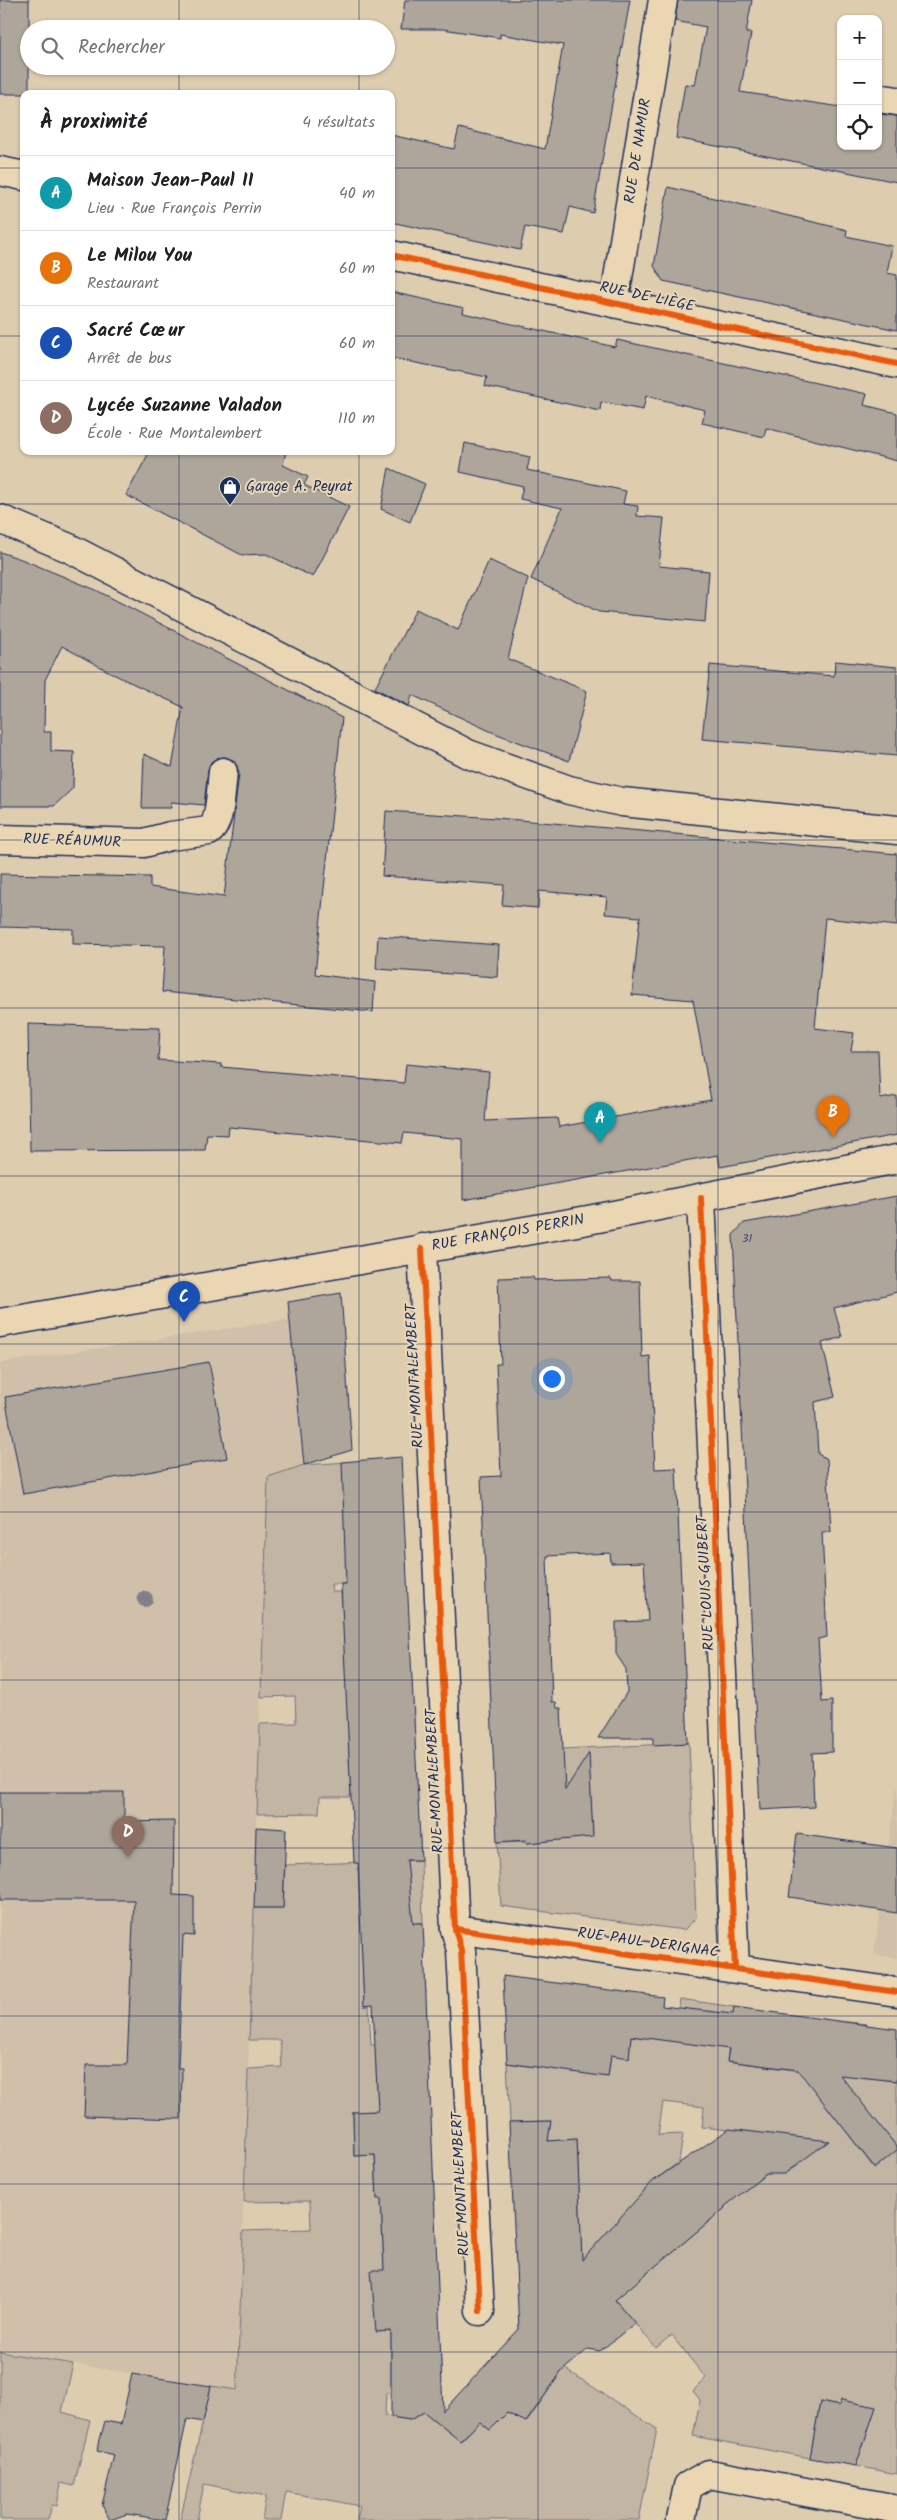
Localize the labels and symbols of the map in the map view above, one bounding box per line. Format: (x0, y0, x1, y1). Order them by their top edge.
street label: RUE DE NAMUR (618, 97, 658, 205)
street label: RUE DE LIÈGE (597, 275, 698, 319)
shop icon: Garage A. Peyrat (218, 475, 242, 506)
place label: Garage A. Peyrat (246, 475, 353, 499)
street label: RUE RÉAUMUR (23, 827, 121, 855)
pin: B (817, 1096, 849, 1137)
pin: A (584, 1102, 616, 1143)
street label: RUE FRANÇOIS PERRIN (430, 1208, 586, 1258)
house number: 31 (742, 1229, 753, 1248)
pin: C (168, 1281, 200, 1322)
street label: RUE MONTALEMBERT (399, 1301, 431, 1449)
your location (539, 1366, 565, 1392)
street label: RUE LOUIS GUIBERT (690, 1513, 722, 1651)
street label: RUE MONTALEMBERT (419, 1706, 451, 1854)
pin: D (112, 1816, 144, 1857)
street label: RUE PAUL DERIGNAC (576, 1921, 720, 1965)
street label: RUE MONTALEMBERT (445, 2109, 477, 2257)

